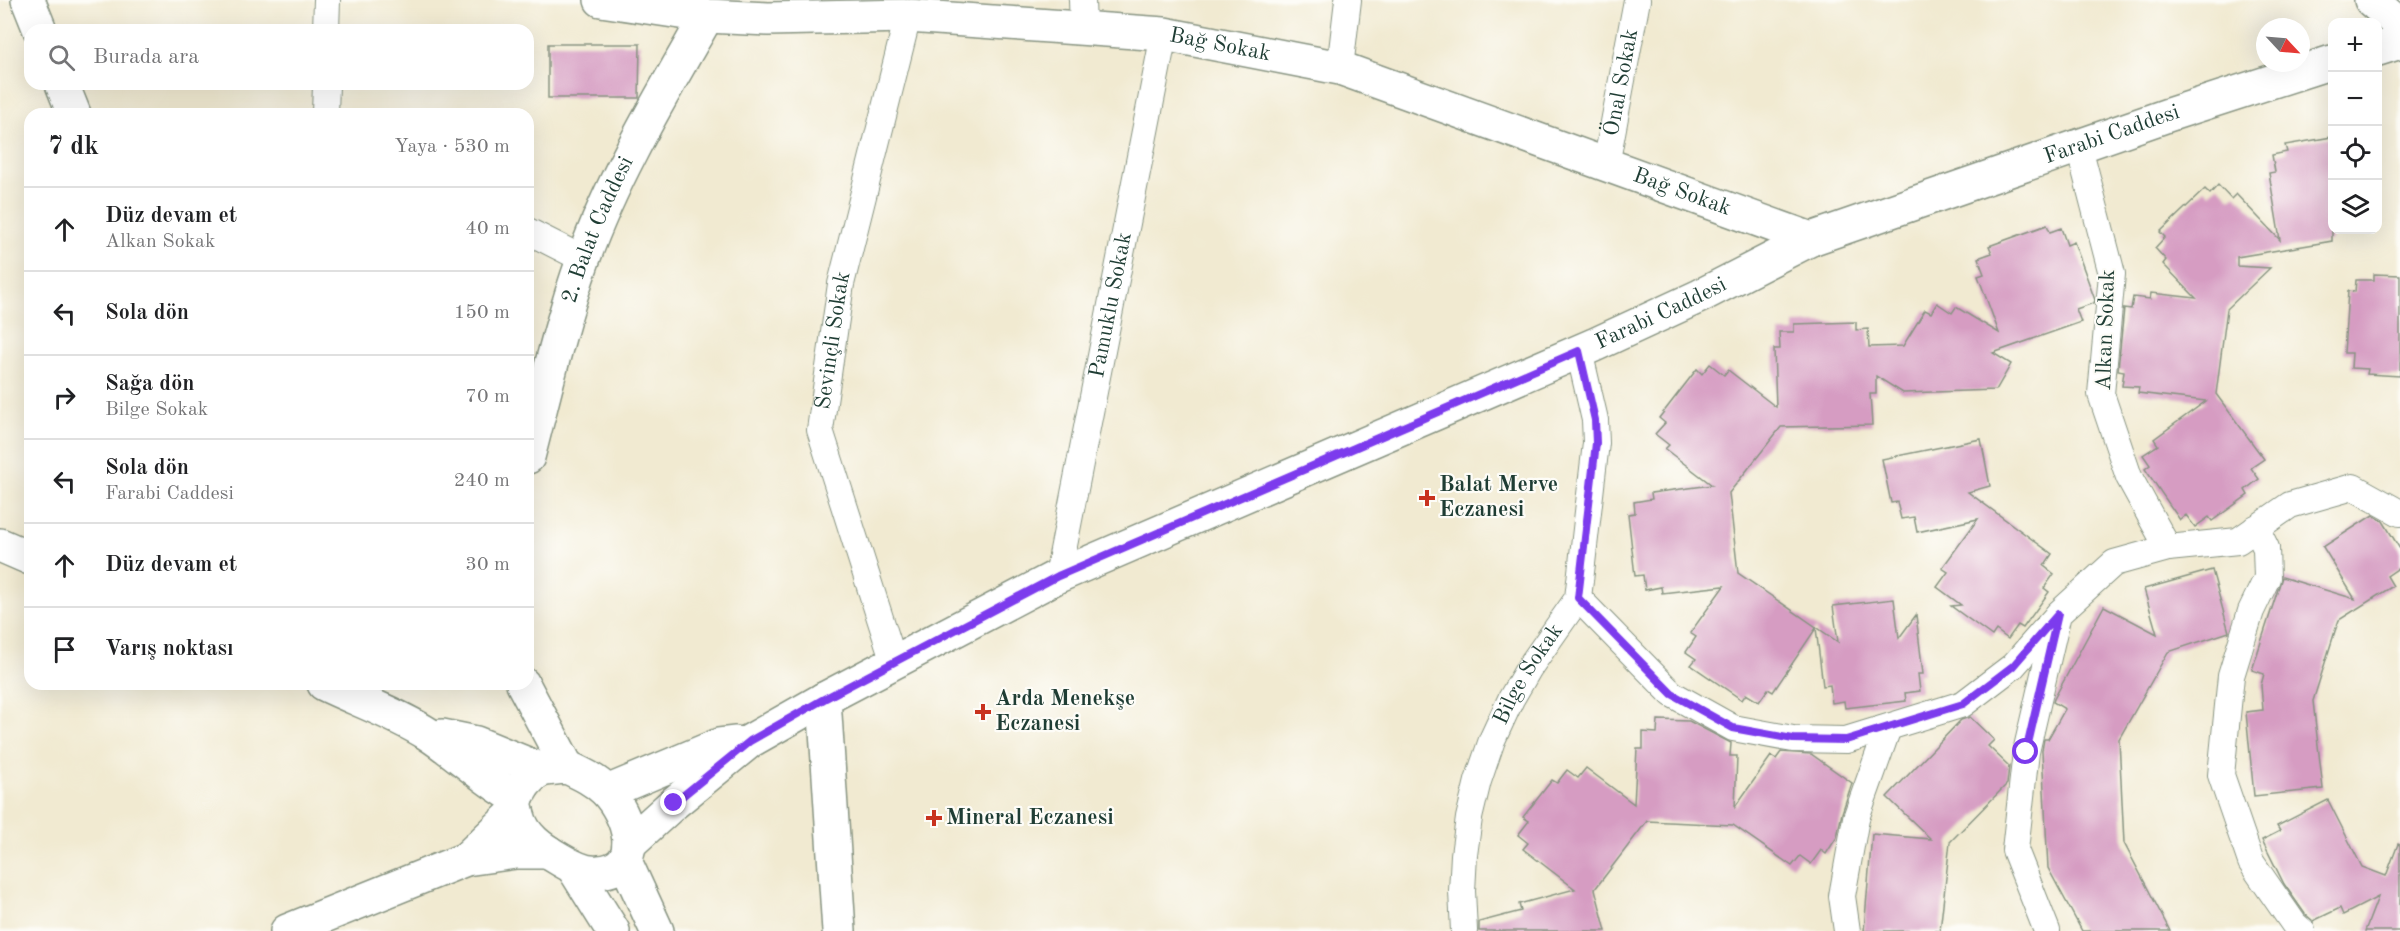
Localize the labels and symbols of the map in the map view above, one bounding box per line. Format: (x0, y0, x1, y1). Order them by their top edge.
north arrow (2256, 18, 2310, 72)
street label: Bağ Sokak (1168, 24, 1272, 65)
street label: Önal Sokak (1598, 27, 1642, 138)
street label: Farabi Caddesi (2041, 101, 2182, 168)
street label: 2. Balat Caddesi (558, 153, 638, 306)
street label: Bağ Sokak (1630, 164, 1734, 220)
street label: Pamuklu Sokak (1086, 231, 1136, 380)
street label: Sevinçli Sokak (812, 269, 855, 411)
street label: Alkan Sokak (2093, 269, 2119, 391)
street label: Farabi Caddesi (1592, 273, 1730, 354)
place label: Balat Merve Eczanesi (1439, 474, 1558, 521)
marker: Balat Merve Eczanesi (1420, 491, 1434, 505)
street label: Bilge Sokak (1490, 620, 1567, 728)
place label: Arda Menekşe Eczanesi (995, 688, 1135, 735)
marker: Arda Menekşe Eczanesi (976, 705, 990, 719)
route start (2012, 738, 2038, 764)
route end (660, 789, 686, 815)
place label: Mineral Eczanesi (946, 807, 1114, 829)
marker: Mineral Eczanesi (927, 811, 941, 825)

